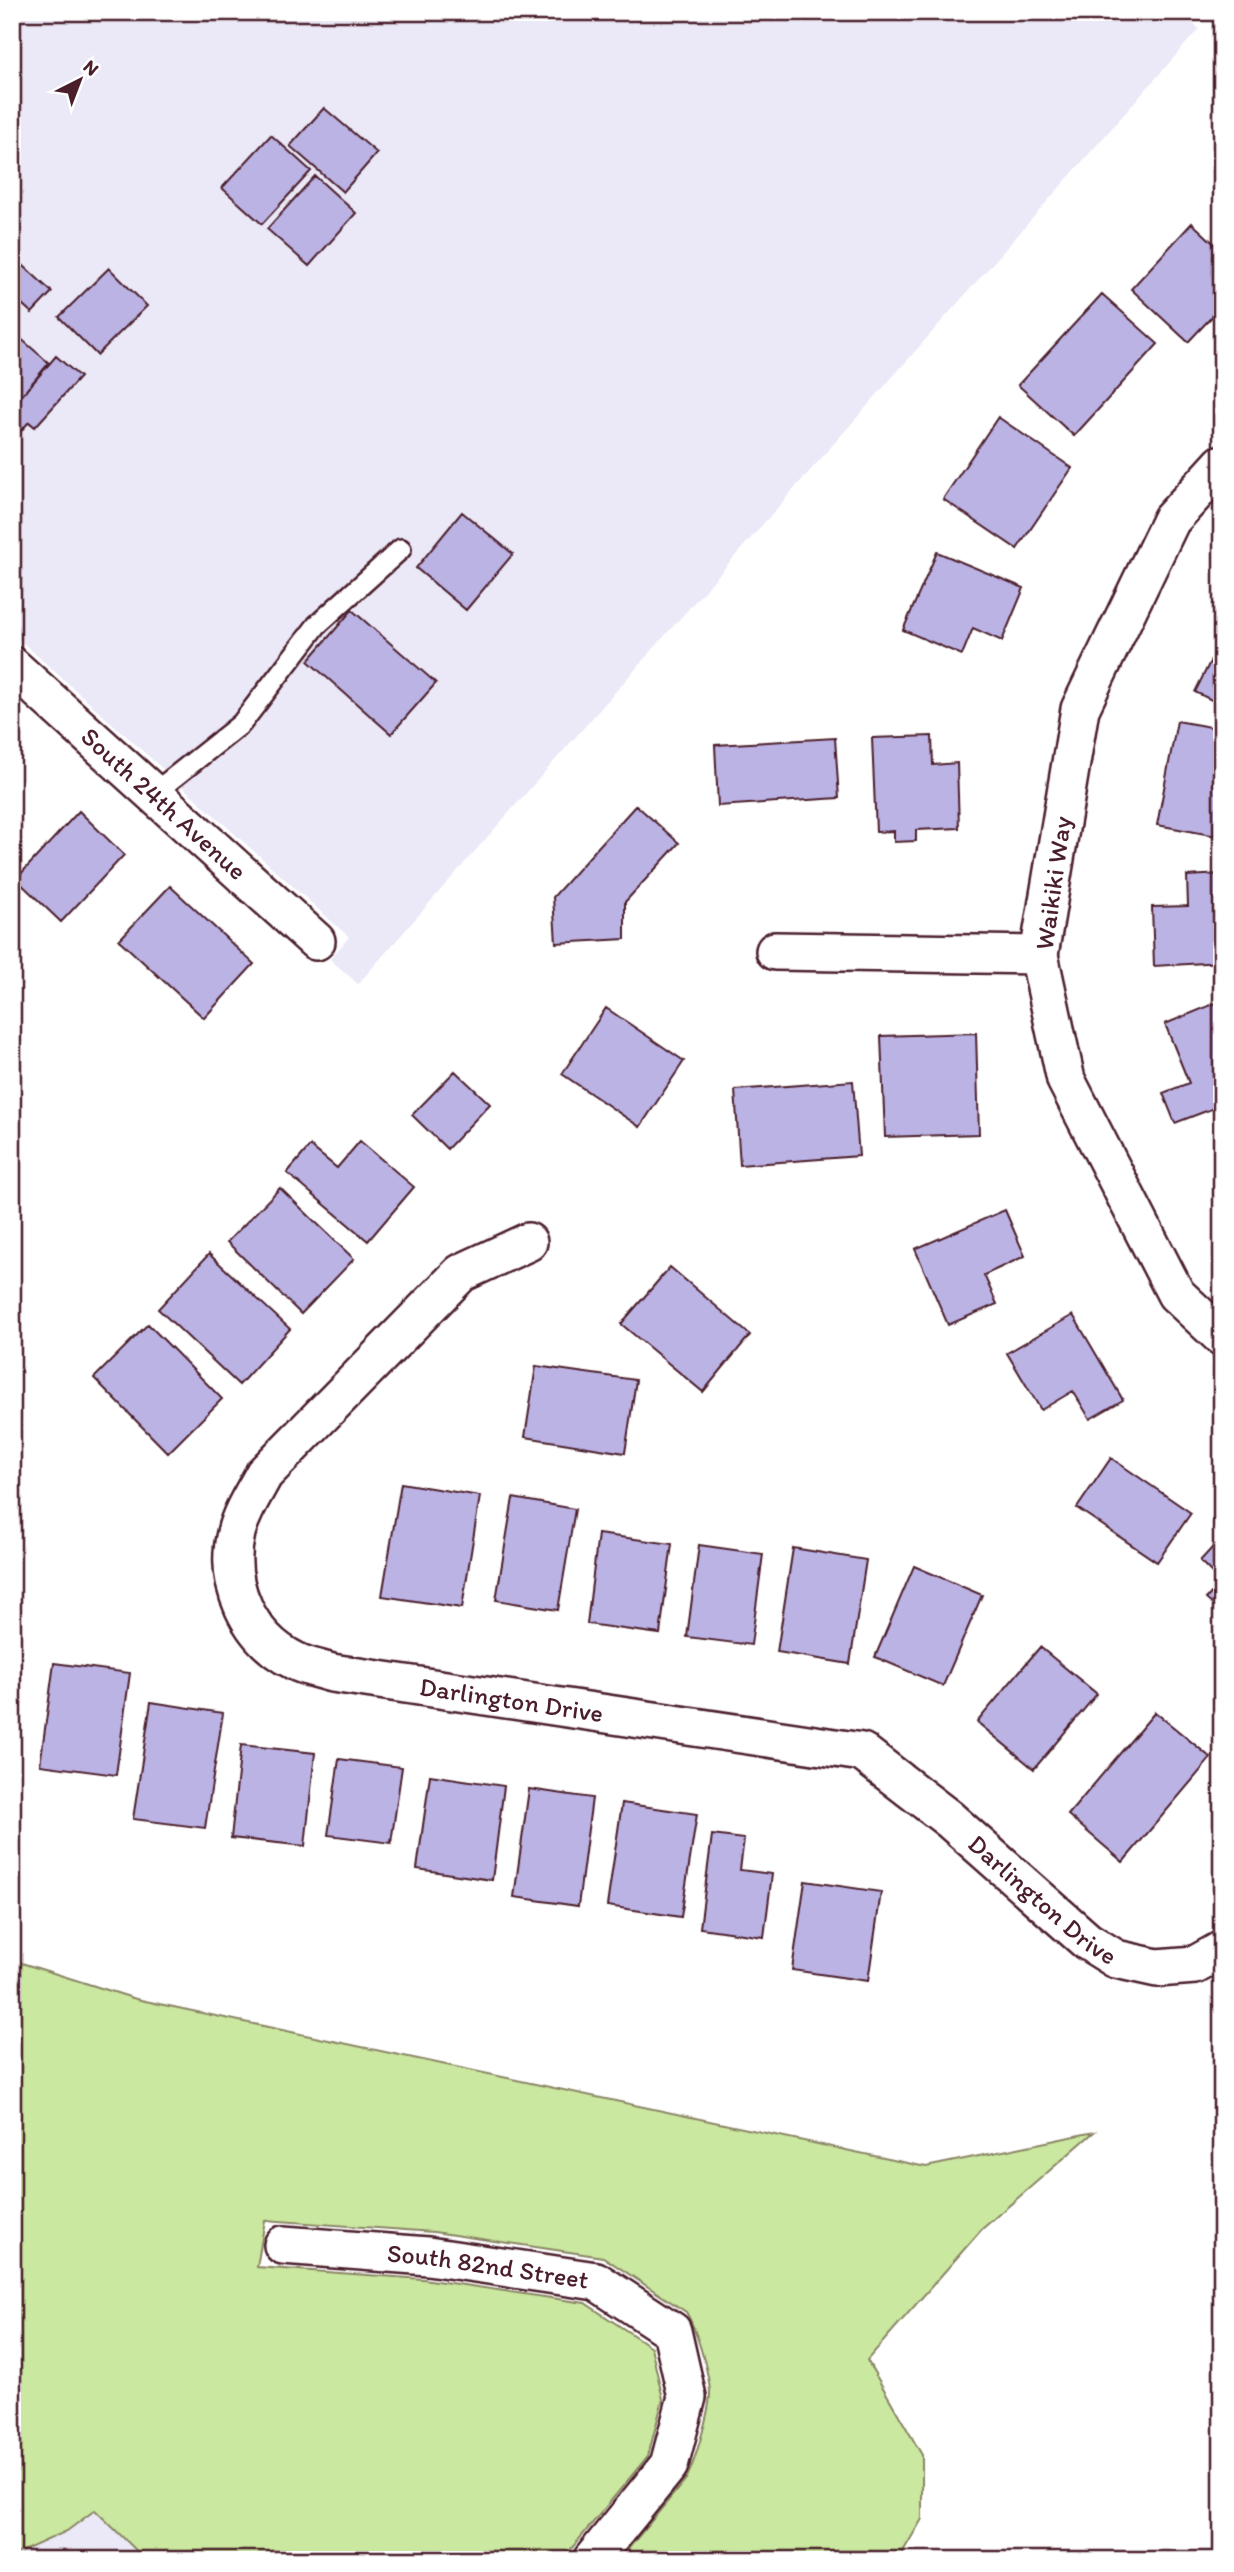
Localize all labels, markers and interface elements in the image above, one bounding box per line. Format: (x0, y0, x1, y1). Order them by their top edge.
north arrow (46, 46, 116, 116)
text: N (79, 55, 104, 81)
street label: South 24th Avenue (74, 720, 254, 887)
street label: Waikiki Way (1028, 814, 1078, 952)
street label: Darlington Drive (417, 1670, 605, 1729)
street label: Darlington Drive (962, 1828, 1123, 1972)
street label: South 82nd Street (386, 2237, 591, 2296)

